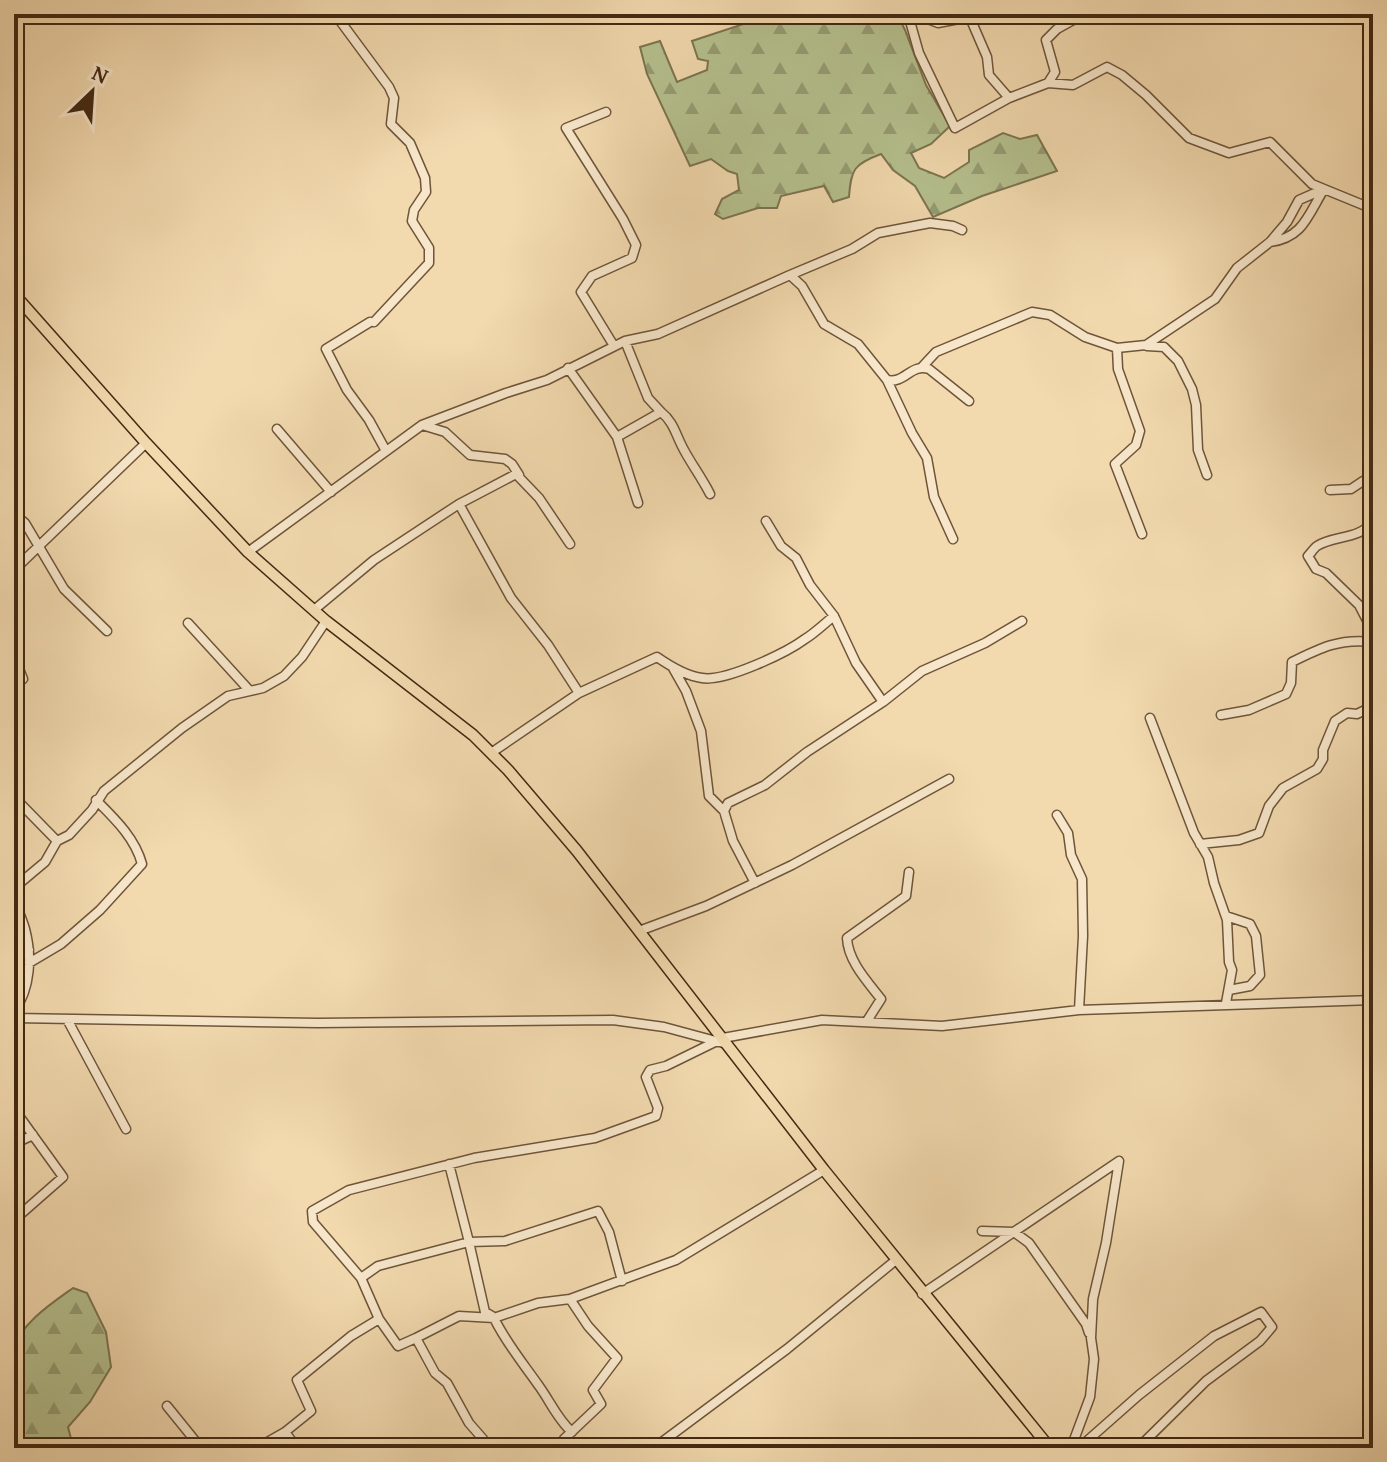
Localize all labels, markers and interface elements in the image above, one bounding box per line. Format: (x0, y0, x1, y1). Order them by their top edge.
north arrow (52, 52, 132, 132)
text: N (87, 56, 114, 92)

